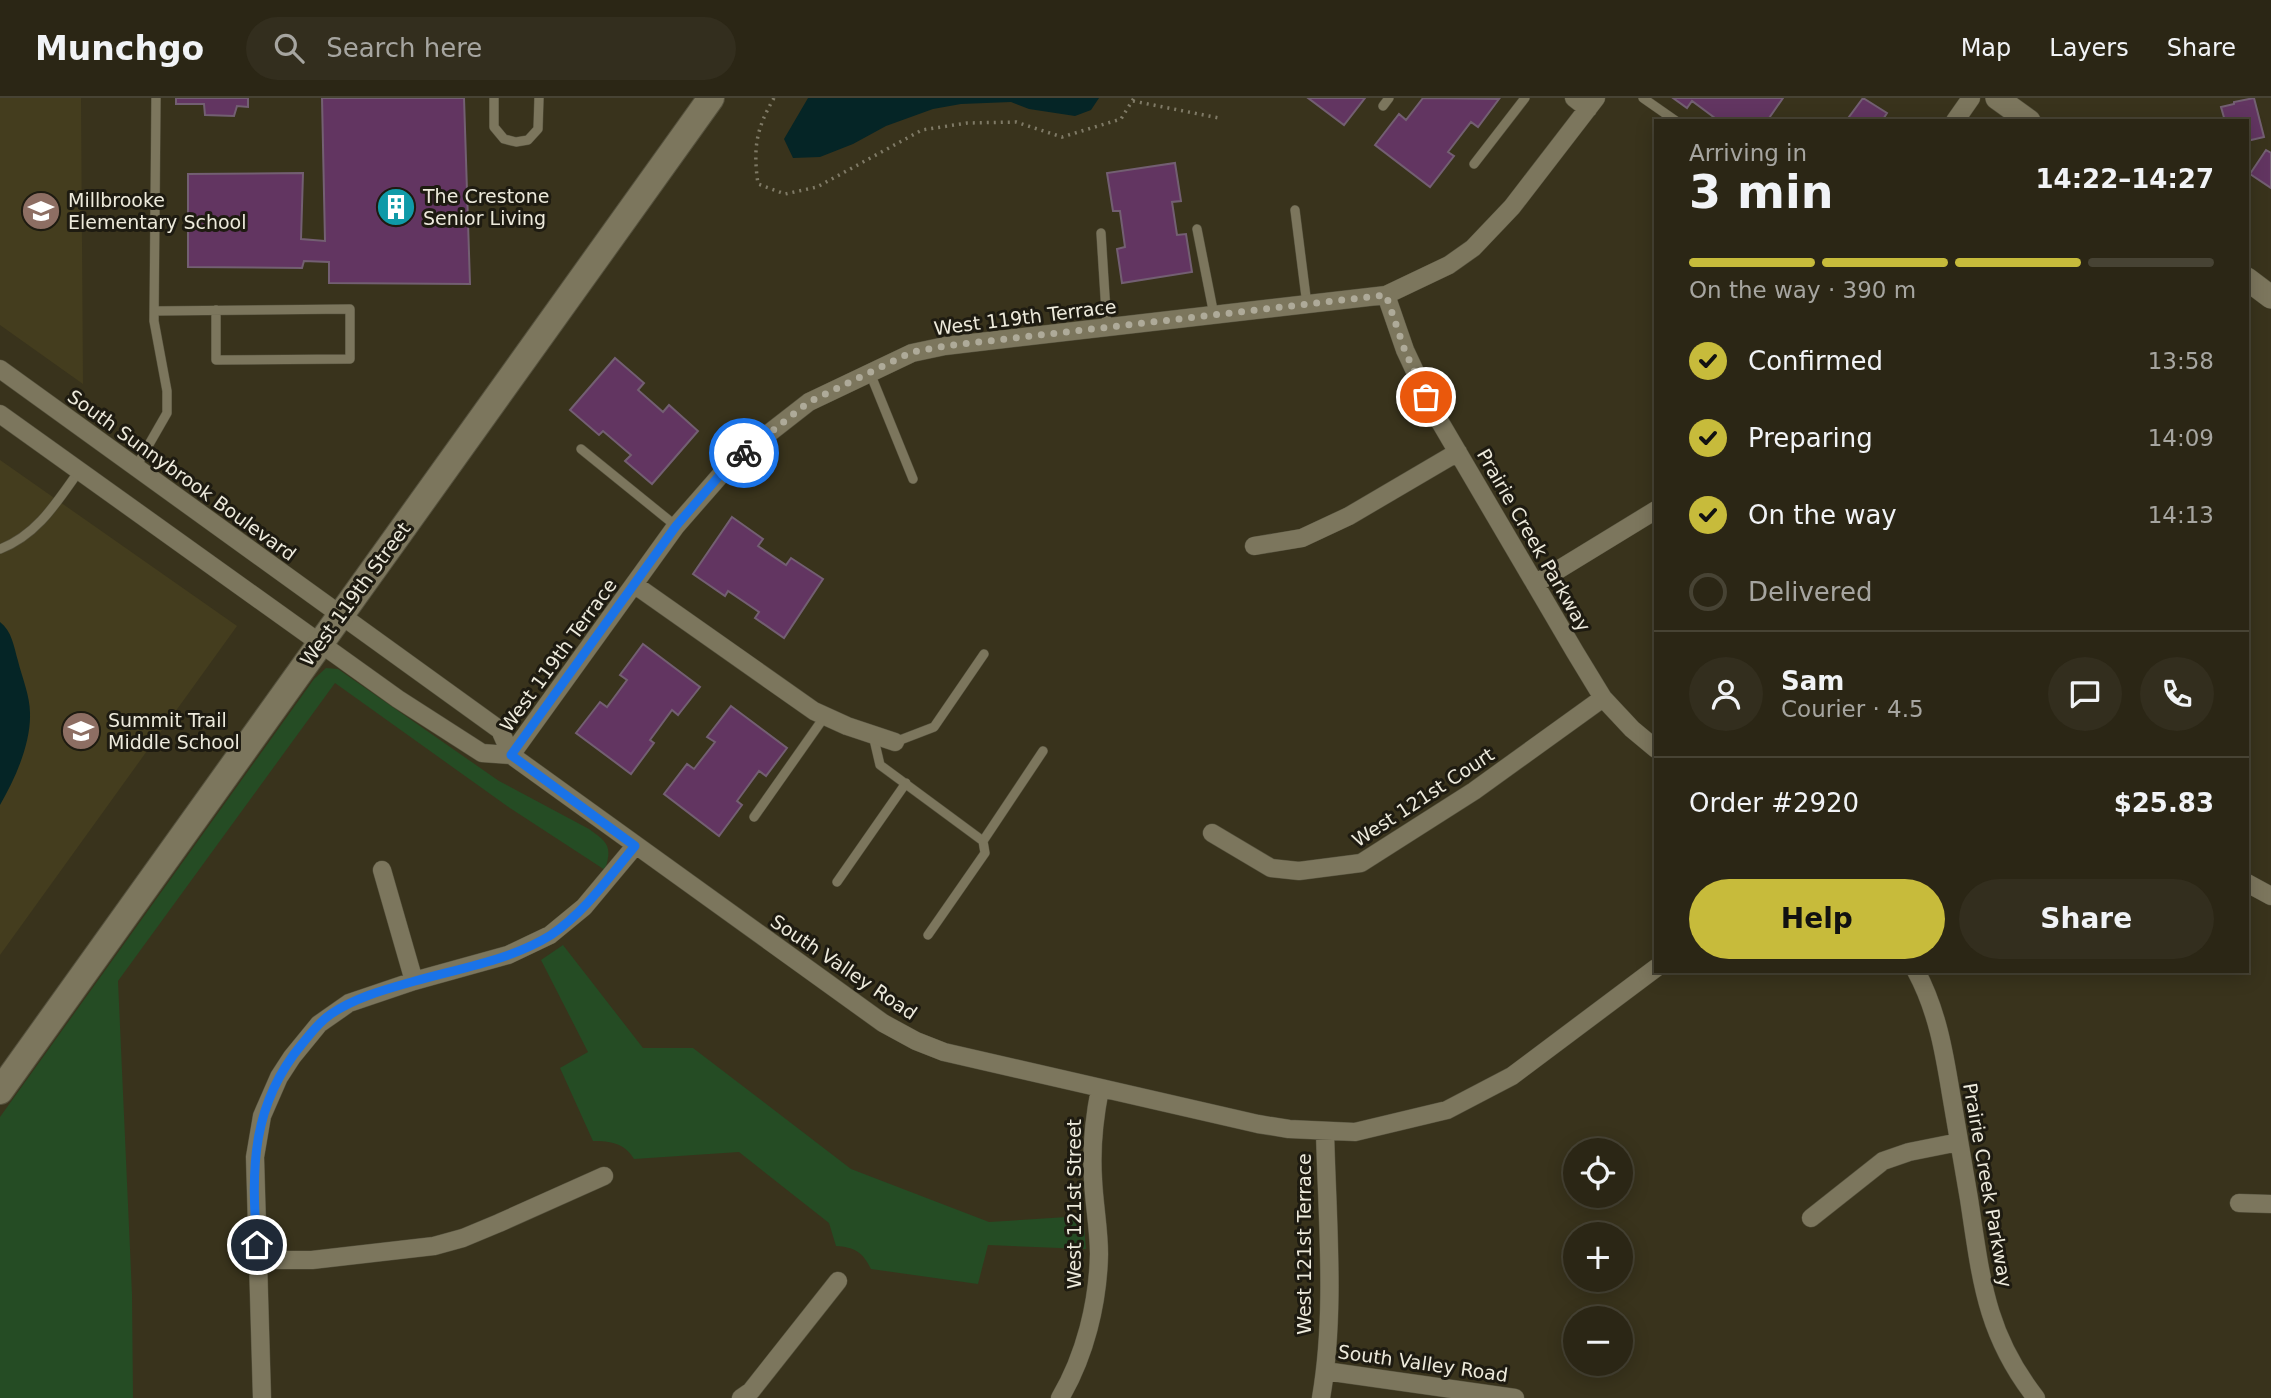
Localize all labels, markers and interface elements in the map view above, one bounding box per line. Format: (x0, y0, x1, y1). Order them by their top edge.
search box (246, 17, 736, 80)
text: Munchgo (35, 29, 204, 68)
icon: search (270, 29, 308, 67)
text: Search here (326, 33, 482, 63)
text: Map (1961, 34, 2011, 62)
text: Layers (2049, 34, 2129, 62)
text: Share (2167, 34, 2236, 62)
text: Arriving in (1689, 140, 1807, 166)
text: 14:22–14:27 (2035, 164, 2214, 194)
text: 3 min (1689, 165, 1833, 219)
place label: The Crestone Senior Living (422, 185, 549, 229)
building icon: The Crestone Senior Living (375, 186, 417, 228)
place label: Millbrooke Elementary School (68, 189, 246, 233)
school or university icon: Millbrooke Elementary School (20, 190, 62, 232)
text: On the way · 390 m (1689, 277, 1916, 303)
street label: West 119th Terrace (933, 295, 1117, 339)
icon: check (1689, 342, 1727, 380)
text: Confirmed (1748, 346, 1883, 376)
text: 13:58 (2148, 348, 2214, 374)
pin (1396, 367, 1456, 427)
icon: bag (1407, 378, 1445, 416)
street label: South Sunnybrook Boulevard (64, 385, 300, 565)
courier (709, 418, 779, 488)
icon: check (1689, 419, 1727, 457)
text: Preparing (1748, 423, 1873, 453)
text: 14:09 (2148, 425, 2214, 451)
icon: bike (725, 434, 763, 472)
street label: Prairie Creek Parkway (1473, 445, 1595, 635)
icon: check (1689, 496, 1727, 534)
text: On the way (1748, 500, 1897, 530)
text: 14:13 (2148, 502, 2214, 528)
street label: West 119th Street (295, 518, 415, 670)
street label: West 119th Terrace (495, 574, 621, 736)
text: Delivered (1748, 577, 1872, 607)
button: person (1689, 657, 1763, 731)
button: chat (2048, 657, 2122, 731)
button: phone (2140, 657, 2214, 731)
text: Sam (1781, 666, 1844, 696)
text: Courier · 4.5 (1781, 696, 1924, 722)
place label: Summit Trail Middle School (108, 709, 240, 753)
school or university icon: Summit Trail Middle School (60, 710, 102, 752)
street label: West 121st Court (1348, 743, 1498, 851)
text: Order #2920 (1689, 788, 1859, 818)
text: $25.83 (2114, 788, 2214, 818)
button: Help (1689, 879, 1945, 959)
button: Share (1959, 879, 2214, 959)
street label: South Valley Road (767, 910, 921, 1024)
street label: Prairie Creek Parkway (1959, 1081, 2017, 1289)
street label: West 121st Street (1063, 1119, 1085, 1289)
map controls (1563, 1138, 1633, 1376)
button: locate (1563, 1138, 1633, 1208)
street label: West 121st Terrace (1293, 1153, 1315, 1335)
pin (227, 1215, 287, 1275)
button: + (1563, 1222, 1633, 1292)
icon: home (238, 1226, 276, 1264)
button: − (1563, 1306, 1633, 1376)
street label: South Valley Road (1336, 1340, 1510, 1386)

